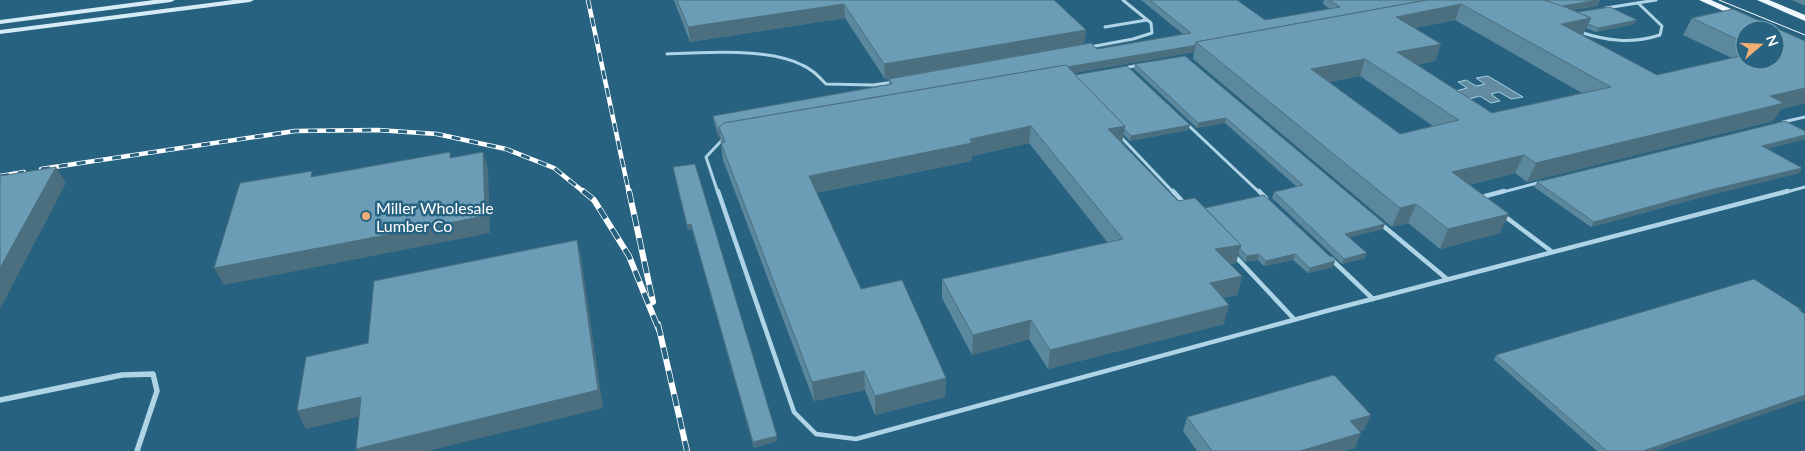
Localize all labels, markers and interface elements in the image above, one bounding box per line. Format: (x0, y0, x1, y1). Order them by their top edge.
north arrow (1735, 20, 1785, 70)
text: N (1763, 33, 1783, 48)
place label: Miller Wholesale Lumber Co (376, 198, 494, 235)
marker: Miller Wholesale Lumber Co (360, 210, 372, 222)

